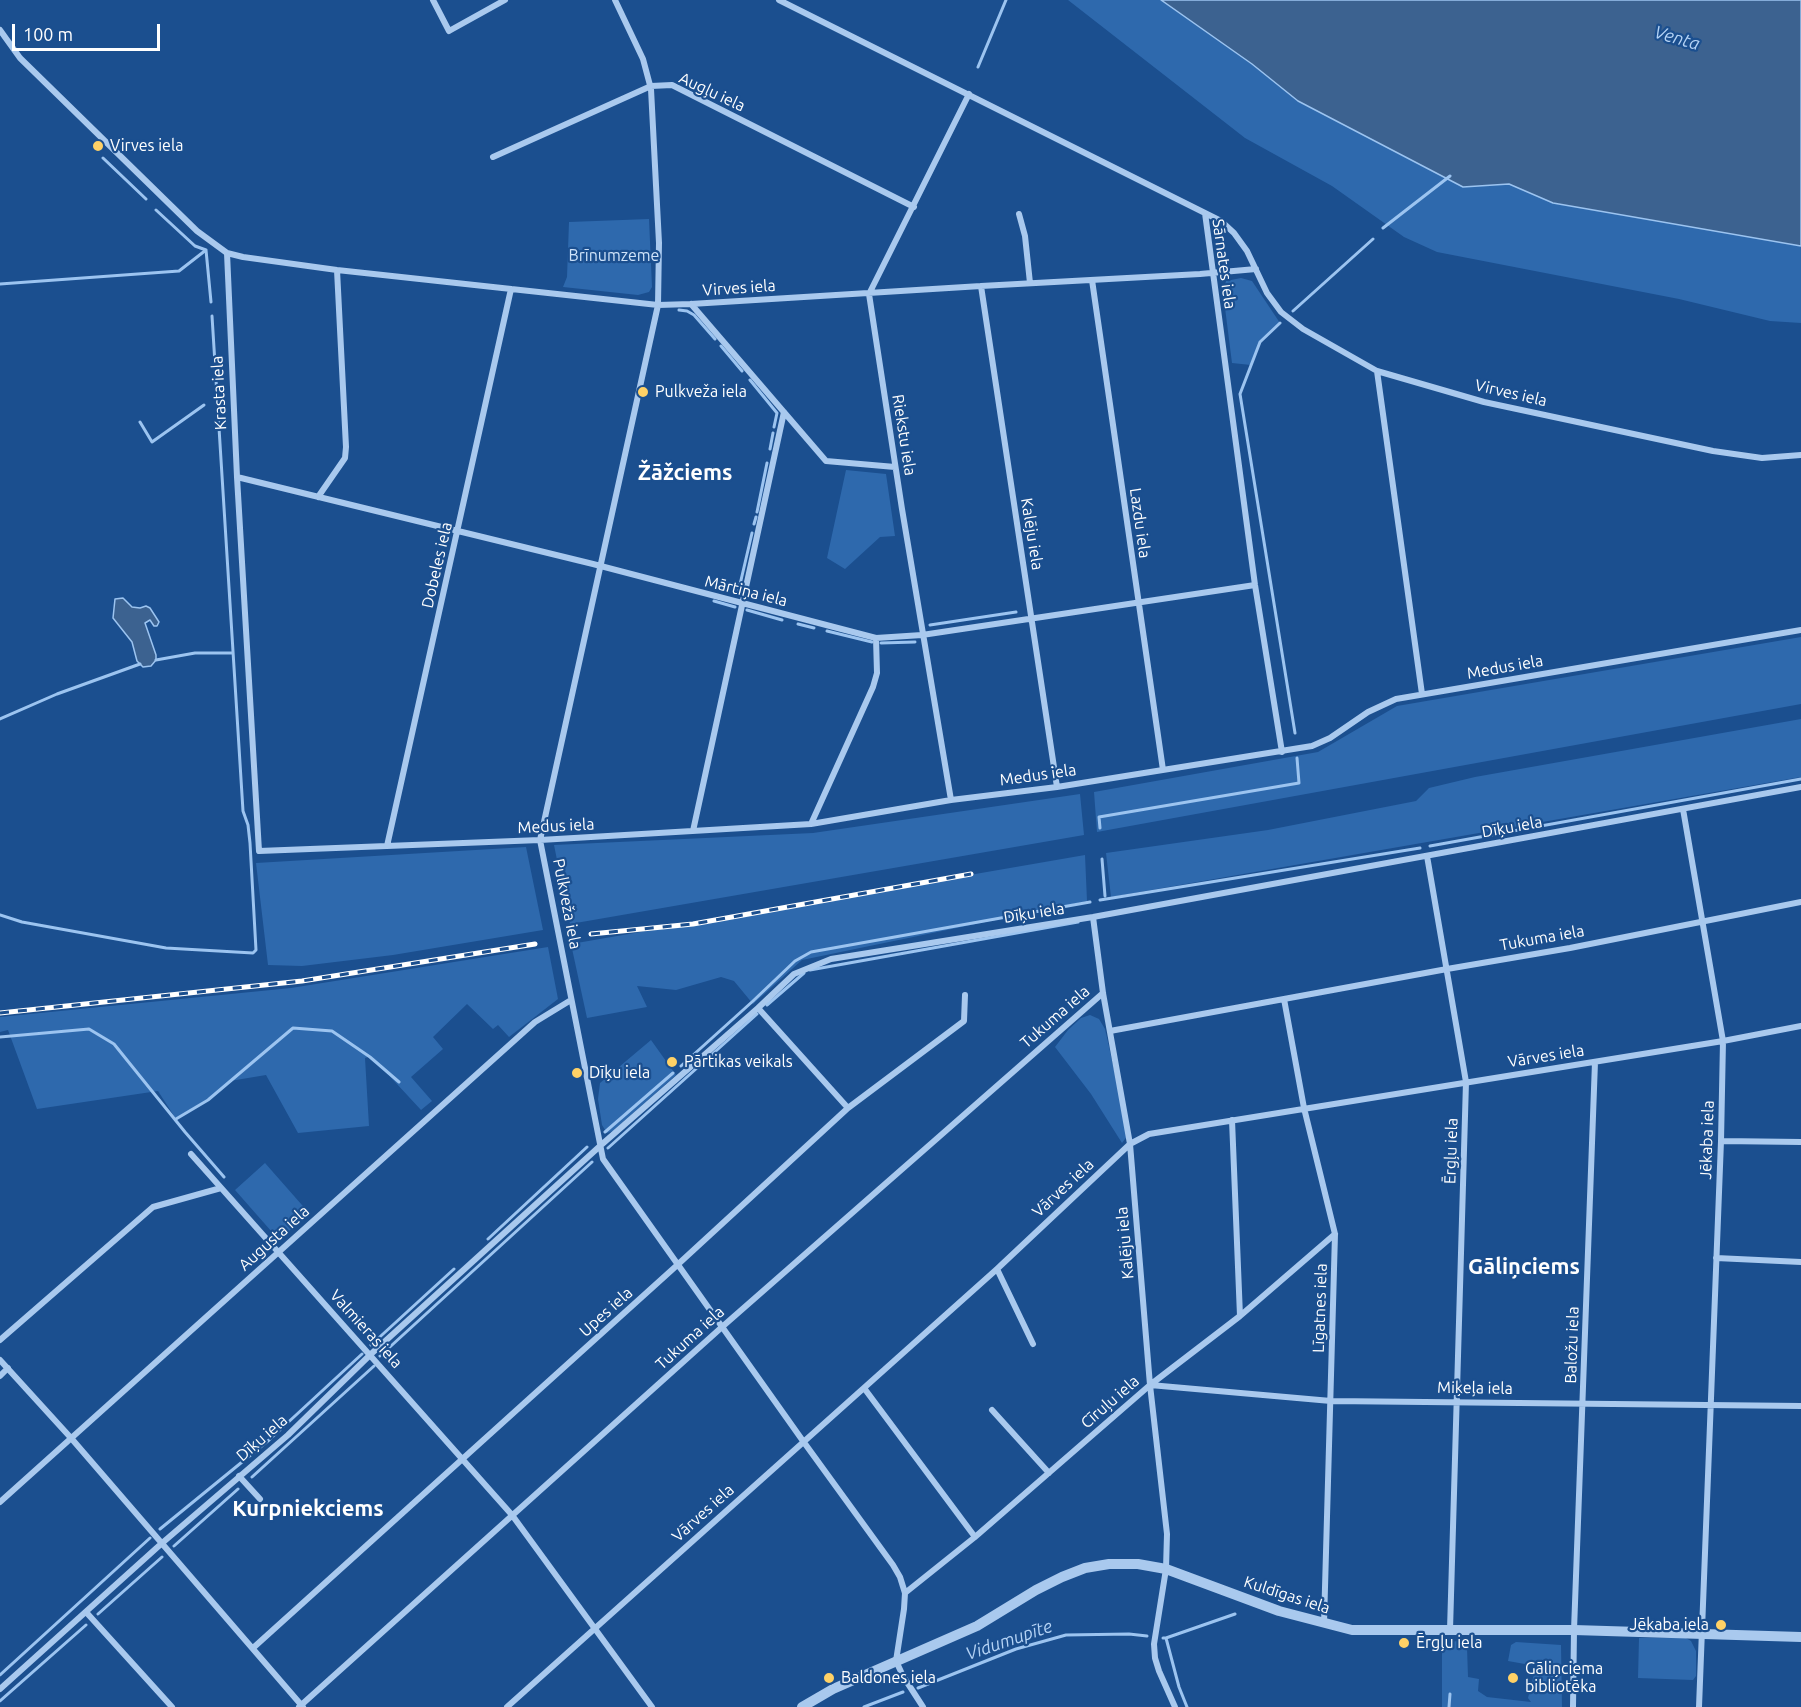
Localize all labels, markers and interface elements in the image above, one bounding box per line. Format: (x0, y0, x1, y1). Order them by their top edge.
scale bar (15, 12, 164, 50)
water label: Venta (1652, 21, 1702, 55)
text: 100 m (23, 24, 73, 44)
street label: Augļu iela (676, 68, 748, 116)
place label: Virves iela (110, 136, 183, 156)
marker: Virves iela (91, 139, 105, 153)
street label: Sārnates iela (1208, 218, 1240, 310)
park label: Brīnumzeme (569, 246, 659, 266)
street label: Virves iela (702, 276, 776, 300)
street label: Krasta iela (207, 355, 231, 431)
street label: Virves iela (1473, 375, 1549, 411)
place label: Pulkveža iela (655, 382, 747, 402)
marker: Pulkveža iela (636, 385, 650, 399)
street label: Riekstu iela (888, 393, 920, 477)
district label: Žāžciems (638, 460, 732, 486)
street label: Lazdu iela (1126, 487, 1154, 559)
street label: Kalēju iela (1017, 497, 1047, 571)
street label: Dobeles iela (418, 520, 456, 610)
street label: Mārtiņa iela (703, 571, 789, 611)
street label: Medus iela (1465, 651, 1545, 683)
street label: Medus iela (999, 760, 1077, 790)
street label: Dīķu iela (1480, 812, 1544, 842)
street label: Medus iela (517, 814, 595, 838)
street label: Pulkveža iela (549, 857, 585, 951)
street label: Dīķu iela (1002, 899, 1066, 927)
street label: Tukuma iela (1498, 921, 1586, 955)
street label: Tukuma iela (1016, 982, 1094, 1052)
street label: Vārves iela (1507, 1041, 1585, 1071)
place label: Pārtikas veikals (684, 1052, 793, 1072)
marker: Pārtikas veikals (665, 1055, 679, 1069)
place label: Dīķu iela (589, 1063, 650, 1083)
marker: Dīķu iela (570, 1066, 584, 1080)
street label: Jēkaba iela (1696, 1100, 1718, 1180)
street label: Ērgļu iela (1440, 1117, 1462, 1185)
street label: Vārves iela (1028, 1155, 1098, 1221)
street label: Augusta iela (235, 1201, 313, 1275)
street label: Kalēju iela (1112, 1206, 1138, 1280)
district label: Gāliņciems (1468, 1254, 1580, 1280)
street label: Līgatnes iela (1309, 1263, 1331, 1353)
street label: Upes iela (575, 1283, 637, 1341)
street label: Valmieras iela (326, 1286, 406, 1372)
street label: Tukuma iela (652, 1302, 728, 1374)
street label: Baložu iela (1561, 1306, 1583, 1384)
street label: Cīruļu iela (1077, 1371, 1143, 1433)
street label: Miķeļa iela (1437, 1378, 1513, 1398)
street label: Dīķu iela (233, 1411, 291, 1465)
street label: Vārves iela (668, 1480, 738, 1546)
district label: Kurpniekciems (232, 1496, 384, 1522)
street label: Kuldīgas iela (1241, 1572, 1333, 1618)
water label: Vidumupīte (963, 1615, 1055, 1665)
place label: Jēkaba iela (1630, 1615, 1709, 1635)
marker: Jēkaba iela (1714, 1618, 1728, 1632)
place label: Ērgļu iela (1416, 1633, 1482, 1653)
marker: Ērgļu iela (1397, 1636, 1411, 1650)
place label: Gāliņciema bibliotēka (1525, 1659, 1603, 1697)
place label: Baldones iela (841, 1668, 936, 1688)
marker: Baldones iela (822, 1671, 836, 1685)
marker: Gāliņciema bibliotēka (1506, 1671, 1520, 1685)

